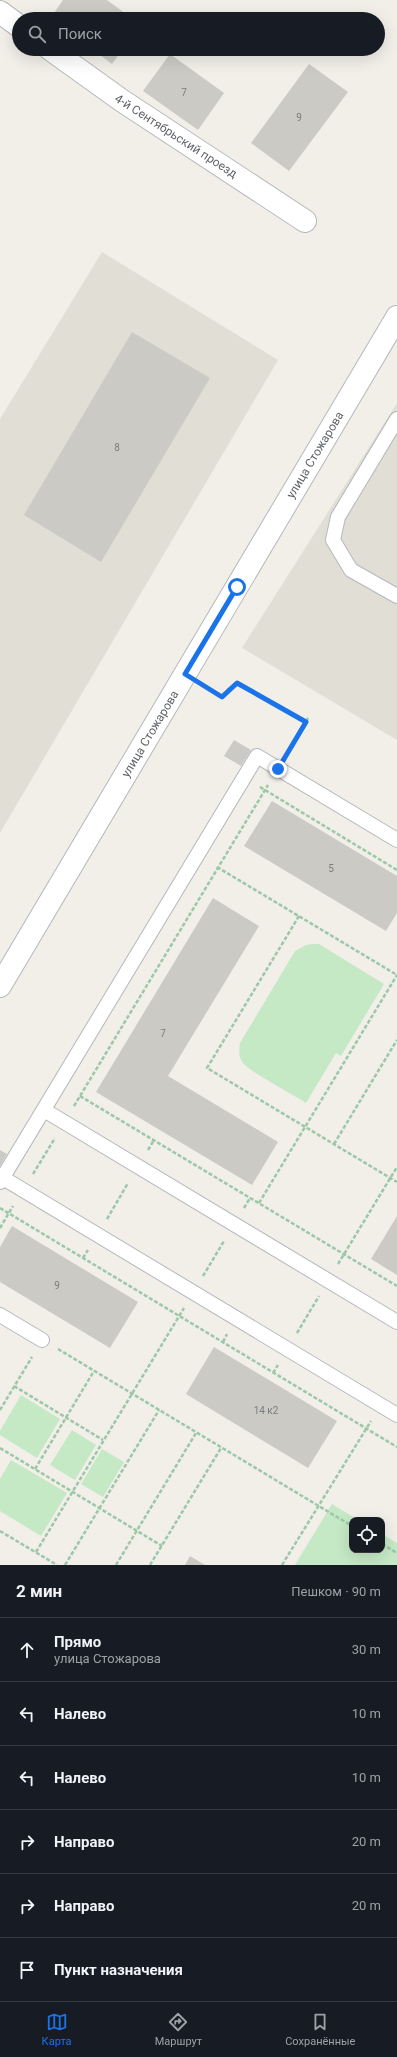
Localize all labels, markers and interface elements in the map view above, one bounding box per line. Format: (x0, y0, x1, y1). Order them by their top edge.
search box (12, 12, 385, 56)
icon: search (26, 23, 48, 45)
text: Поиск (58, 25, 102, 43)
house number: 7 (181, 87, 187, 98)
street label: 4-й Сентябрьский проезд (112, 91, 240, 181)
house number: 9 (296, 112, 302, 123)
street label: улица Стожарова (284, 409, 346, 501)
house number: 8 (114, 442, 120, 453)
route start (228, 578, 246, 596)
street label: улица Стожарова (119, 688, 181, 780)
route end (269, 760, 287, 778)
house number: 5 (328, 863, 334, 874)
house number: 7 (160, 1028, 166, 1039)
house number: 9 (54, 1280, 60, 1291)
house number: 14 к2 (254, 1405, 279, 1416)
map controls (349, 1517, 385, 1553)
button: locate (349, 1517, 385, 1553)
text: 2 мин (16, 1581, 62, 1601)
text: Пешком · 90 m (291, 1584, 381, 1599)
text: Прямо (54, 1633, 101, 1651)
icon: ahead (16, 1639, 38, 1661)
text: 30 m (352, 1642, 381, 1657)
text: улица Стожарова (54, 1651, 161, 1666)
icon: left (16, 1703, 38, 1725)
text: Налево (54, 1705, 106, 1723)
text: 10 m (352, 1706, 381, 1721)
icon: left (16, 1767, 38, 1789)
text: Налево (54, 1769, 106, 1787)
text: 10 m (352, 1770, 381, 1785)
icon: right (16, 1831, 38, 1853)
text: Направо (54, 1833, 115, 1851)
text: 20 m (352, 1834, 381, 1849)
icon: right (16, 1895, 38, 1917)
text: Направо (54, 1897, 115, 1915)
text: 20 m (352, 1898, 381, 1913)
icon: arrive (16, 1959, 38, 1981)
text: Пункт назначения (54, 1961, 183, 1979)
tab: Карта (42, 2011, 72, 2048)
tab: Маршрут (155, 2011, 202, 2048)
tab: Сохранённые (285, 2011, 355, 2048)

